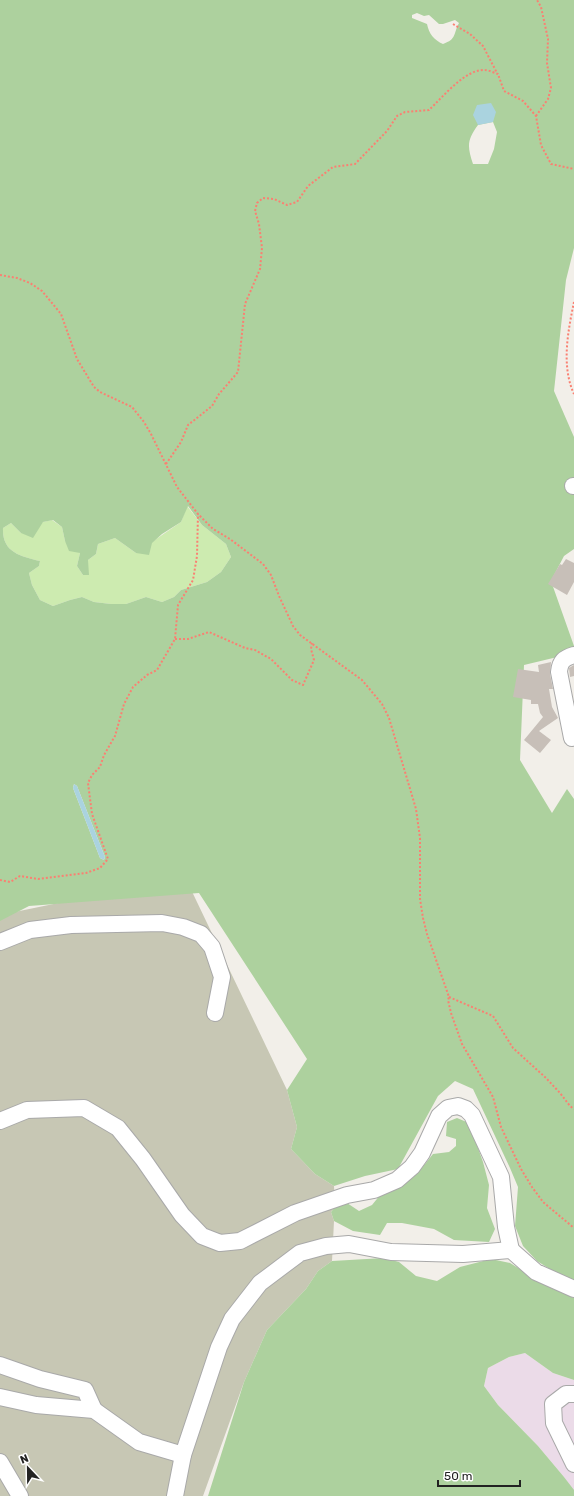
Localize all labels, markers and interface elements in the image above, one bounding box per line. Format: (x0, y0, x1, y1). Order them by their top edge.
north arrow (8, 1448, 48, 1488)
text: N (18, 1452, 31, 1467)
scale bar (438, 1462, 520, 1488)
text: 50 m (444, 1469, 472, 1483)

